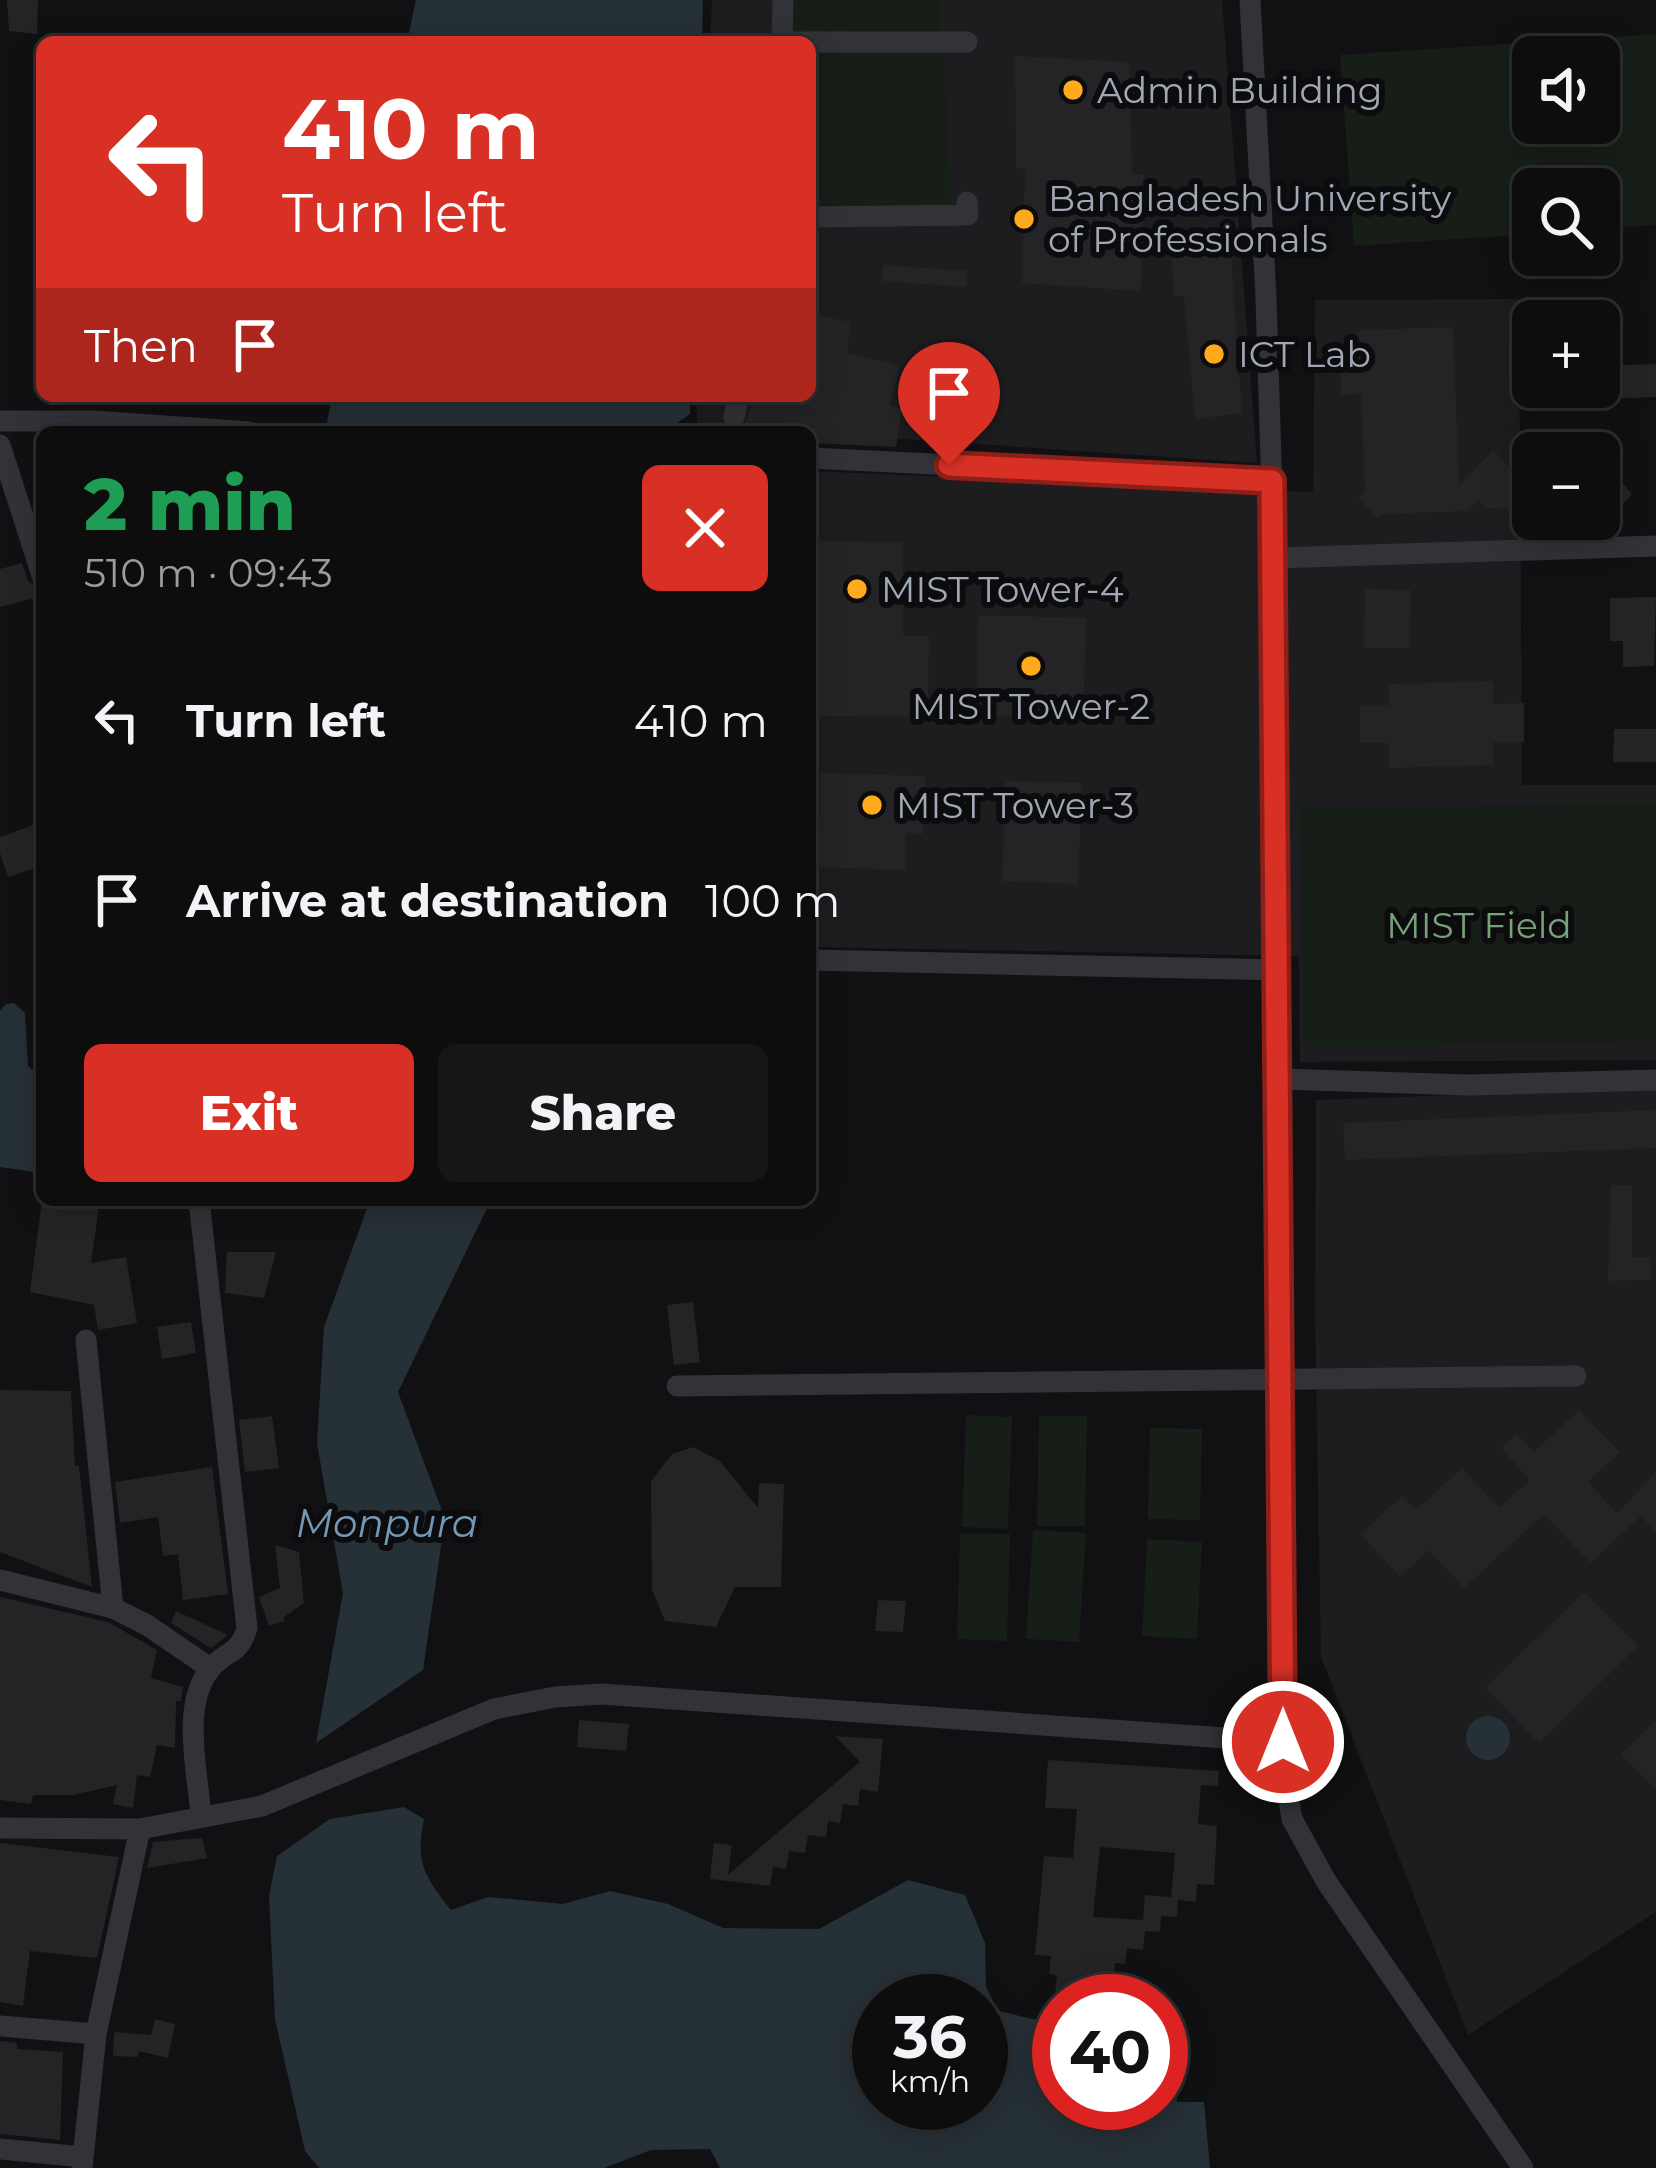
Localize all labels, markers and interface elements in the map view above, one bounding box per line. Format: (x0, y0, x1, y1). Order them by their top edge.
map controls (1512, 36, 1620, 540)
button: sound (1512, 36, 1620, 144)
place label: Admin Building (1097, 68, 1382, 112)
marker: Admin Building (1060, 77, 1086, 103)
text: 410 m (282, 78, 540, 180)
icon: left (84, 84, 240, 240)
button: search (1512, 168, 1620, 276)
place label: Bangladesh University of Professionals (1048, 176, 1452, 261)
text: Turn left (282, 180, 508, 246)
marker: Bangladesh University of Professionals (1011, 206, 1037, 232)
button: + (1512, 300, 1620, 408)
icon: arrive (222, 312, 288, 378)
text: Then (84, 318, 198, 373)
place label: ICT Lab (1238, 332, 1371, 376)
marker: ICT Lab (1201, 341, 1227, 367)
pin (898, 342, 1000, 465)
icon: arrive (916, 360, 982, 426)
button: − (1512, 432, 1620, 540)
text: 2 min (84, 460, 296, 548)
button: close (642, 465, 768, 591)
text: 510 m · 09:43 (84, 549, 333, 597)
place label: MIST Tower-4 (881, 567, 1124, 611)
marker: MIST Tower-4 (844, 576, 870, 602)
marker: MIST Tower-2 (1018, 653, 1044, 679)
place label: MIST Tower-2 (912, 684, 1150, 728)
icon: left (84, 687, 150, 753)
text: Turn left (186, 693, 386, 748)
text: 410 m (634, 693, 768, 748)
place label: MIST Tower-3 (896, 783, 1134, 827)
marker: MIST Tower-3 (859, 792, 885, 818)
icon: arrive (84, 867, 150, 933)
text: Arrive at destination (186, 873, 669, 928)
text: 100 m (705, 873, 840, 928)
park label: MIST Field (1386, 903, 1572, 947)
button: Exit (84, 1044, 414, 1182)
button: Share (438, 1044, 768, 1182)
water label: Monpura (296, 1499, 478, 1547)
position arrow (1220, 1679, 1346, 1805)
speed limit sign: 40 (1032, 1974, 1188, 2130)
text: 36 (893, 2000, 967, 2073)
text: km/h (890, 2063, 970, 2100)

